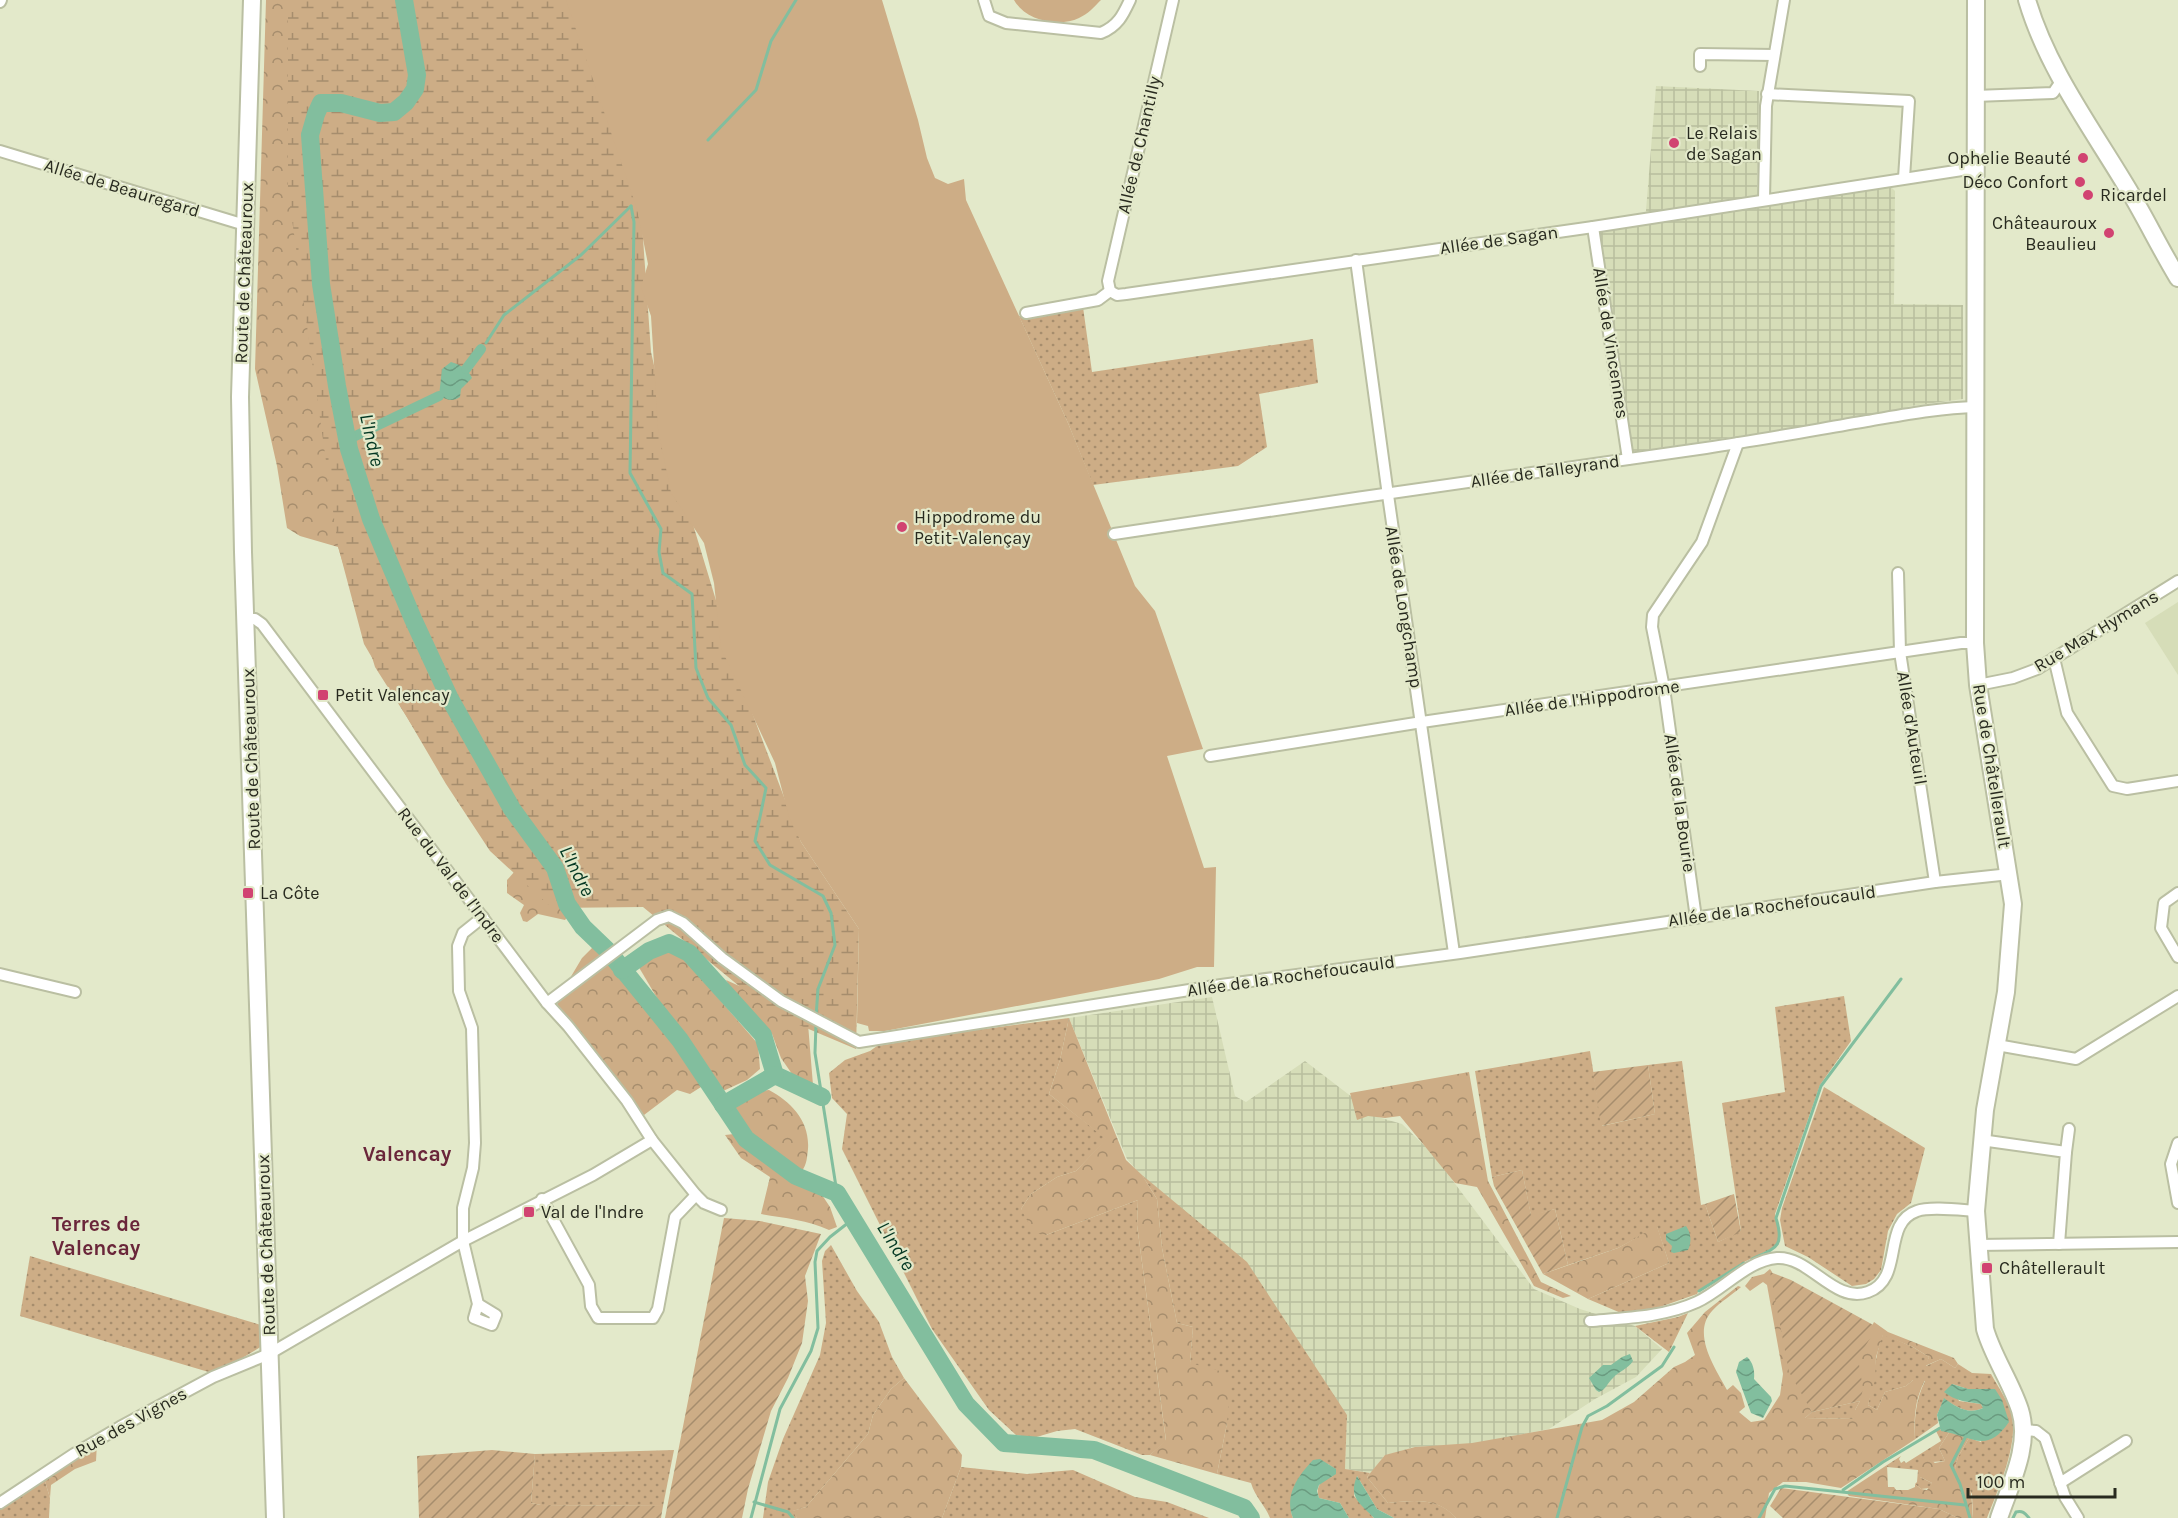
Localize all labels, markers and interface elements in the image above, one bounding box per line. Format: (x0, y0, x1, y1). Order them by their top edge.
street label: Allée de Chantilly (1112, 73, 1166, 216)
place label: Le Relais de Sagan (1686, 122, 1762, 165)
marker: Le Relais de Sagan (1667, 136, 1681, 150)
place label: Ophelie Beauté (1948, 147, 2071, 169)
marker: Ophelie Beauté (2076, 151, 2090, 165)
street label: Allée de Beauregard (42, 154, 202, 222)
place label: Déco Confort (1962, 171, 2068, 193)
marker: Déco Confort (2073, 175, 2087, 189)
street label: Route de Châteauroux (230, 182, 258, 364)
place label: Ricardel (2100, 184, 2167, 206)
marker: Ricardel (2081, 188, 2095, 202)
place label: Châteauroux Beaulieu (1992, 212, 2097, 255)
street label: Allée de Sagan (1439, 221, 1559, 259)
marker: Châteauroux Beaulieu (2102, 226, 2116, 240)
street label: Allée de Vincennes (1588, 266, 1634, 420)
water label: L'Indre (355, 411, 389, 469)
street label: Allée de Talleyrand (1469, 450, 1621, 492)
place label: Hippodrome du Petit-Valençay (914, 506, 1041, 549)
marker: Hippodrome du Petit-Valençay (895, 520, 909, 534)
street label: Allée de Longchamp (1380, 524, 1428, 690)
street label: Rue Max Hymans (2030, 585, 2162, 677)
street label: Route de Châteauroux (237, 668, 265, 850)
street label: Allée d'Auteuil (1892, 670, 1932, 786)
street label: Allée de l'Hippodrome (1503, 675, 1681, 721)
street label: Rue de Châtellerault (1968, 682, 2016, 850)
place label: Petit Valencay (335, 684, 450, 706)
marker: Petit Valencay (316, 688, 330, 702)
street label: Allée de la Bourie (1659, 732, 1701, 874)
street label: Rue du Val de l'Indre (393, 803, 509, 947)
water label: L'Indre (555, 842, 599, 900)
street label: Allée de la Rochefoucauld (1667, 881, 1877, 931)
place label: La Côte (260, 882, 319, 904)
marker: La Côte (241, 886, 255, 900)
street label: Allée de la Rochefoucauld (1186, 951, 1396, 1001)
district label: Valencay (363, 1142, 452, 1166)
street label: Route de Châteauroux (252, 1154, 280, 1336)
place label: Val de l'Indre (541, 1201, 644, 1223)
marker: Val de l'Indre (522, 1205, 536, 1219)
district label: Terres de Valencay (52, 1212, 141, 1260)
water label: L'Indre (872, 1217, 920, 1275)
place label: Châtellerault (1999, 1257, 2105, 1279)
marker: Châtellerault (1980, 1261, 1994, 1275)
street label: Rue des Vignes (71, 1382, 191, 1462)
scale bar (1968, 1461, 2115, 1499)
text: 100 m (1977, 1471, 2025, 1493)

